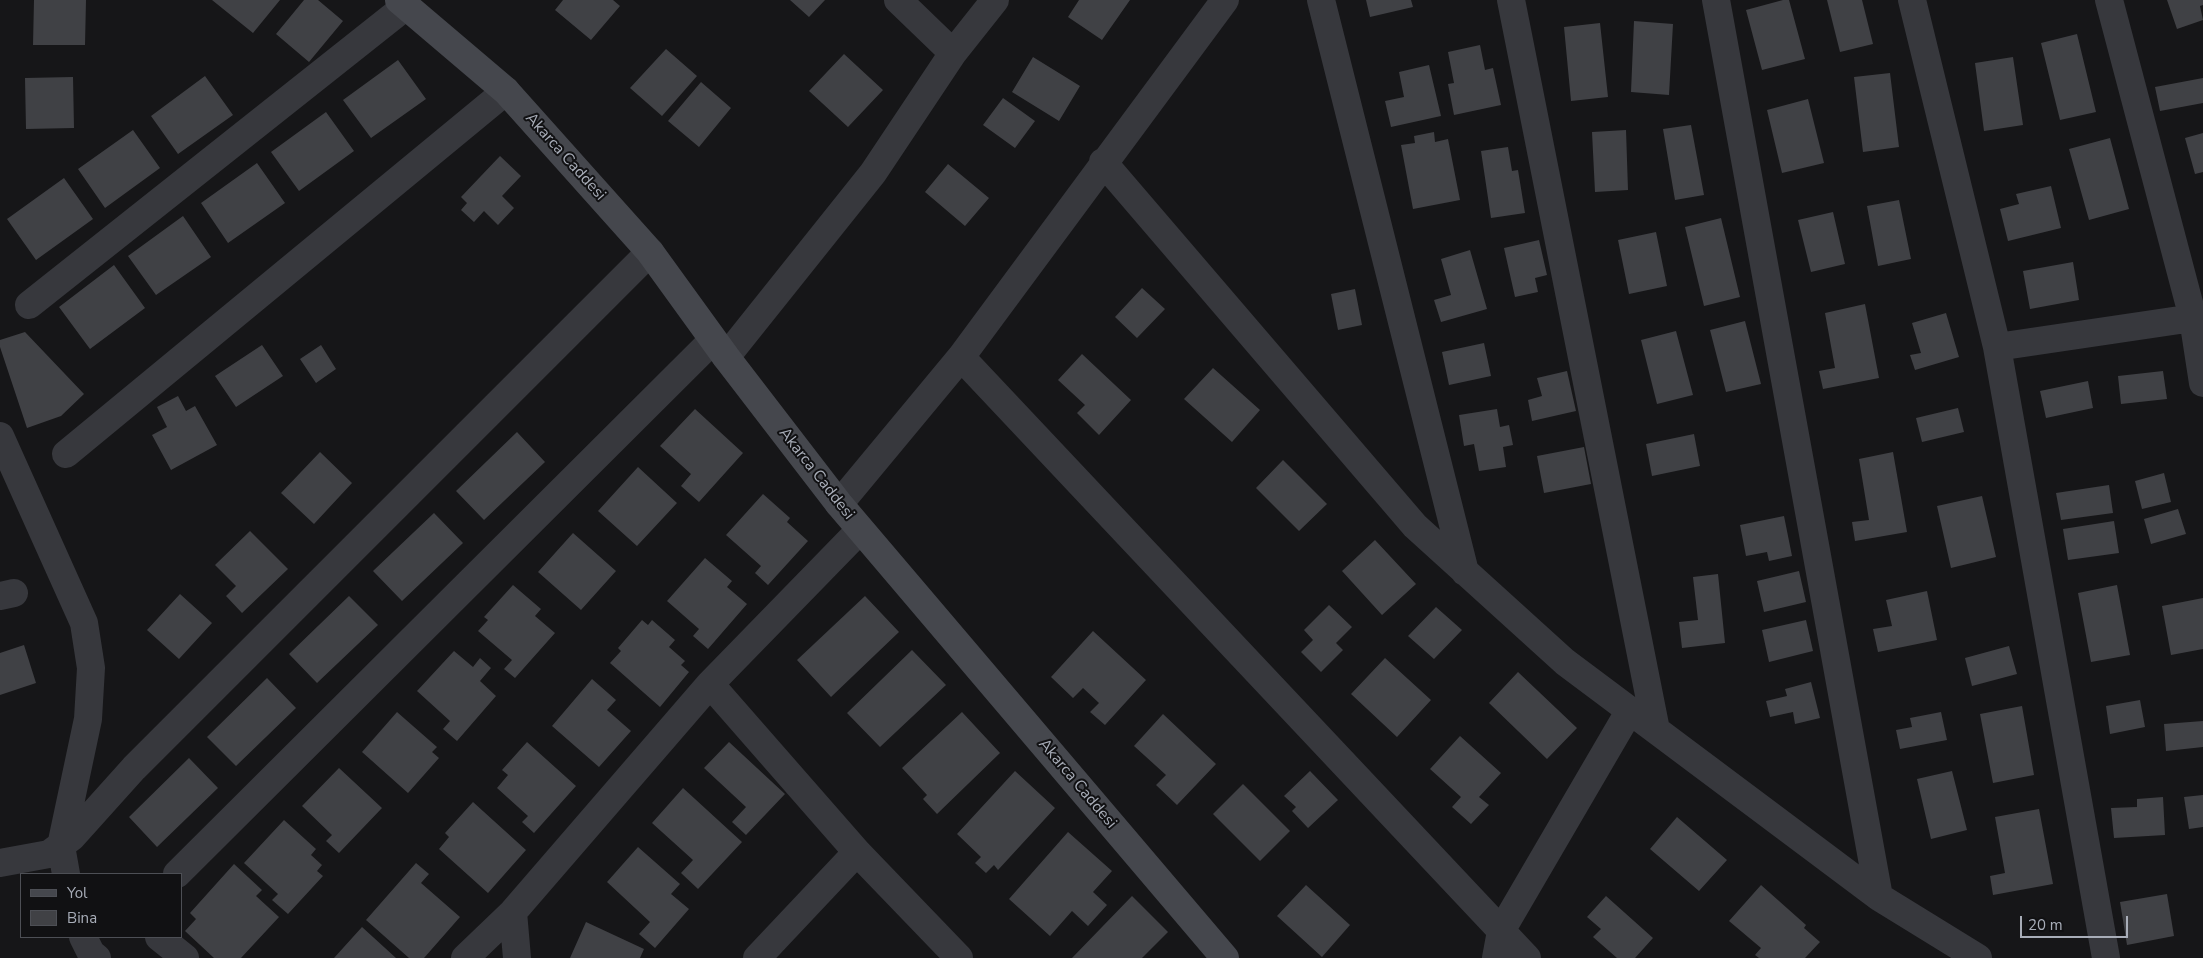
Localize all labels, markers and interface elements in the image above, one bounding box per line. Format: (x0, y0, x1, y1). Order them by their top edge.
street label: Akarca Caddesi (521, 109, 609, 205)
street label: Akarca Caddesi (774, 424, 858, 524)
street label: Akarca Caddesi (1034, 735, 1120, 833)
legend (20, 873, 182, 938)
text: Yol (67, 883, 88, 903)
scale bar (2023, 906, 2130, 938)
text: Bina (67, 908, 97, 928)
text: 20 m (2028, 915, 2063, 935)

